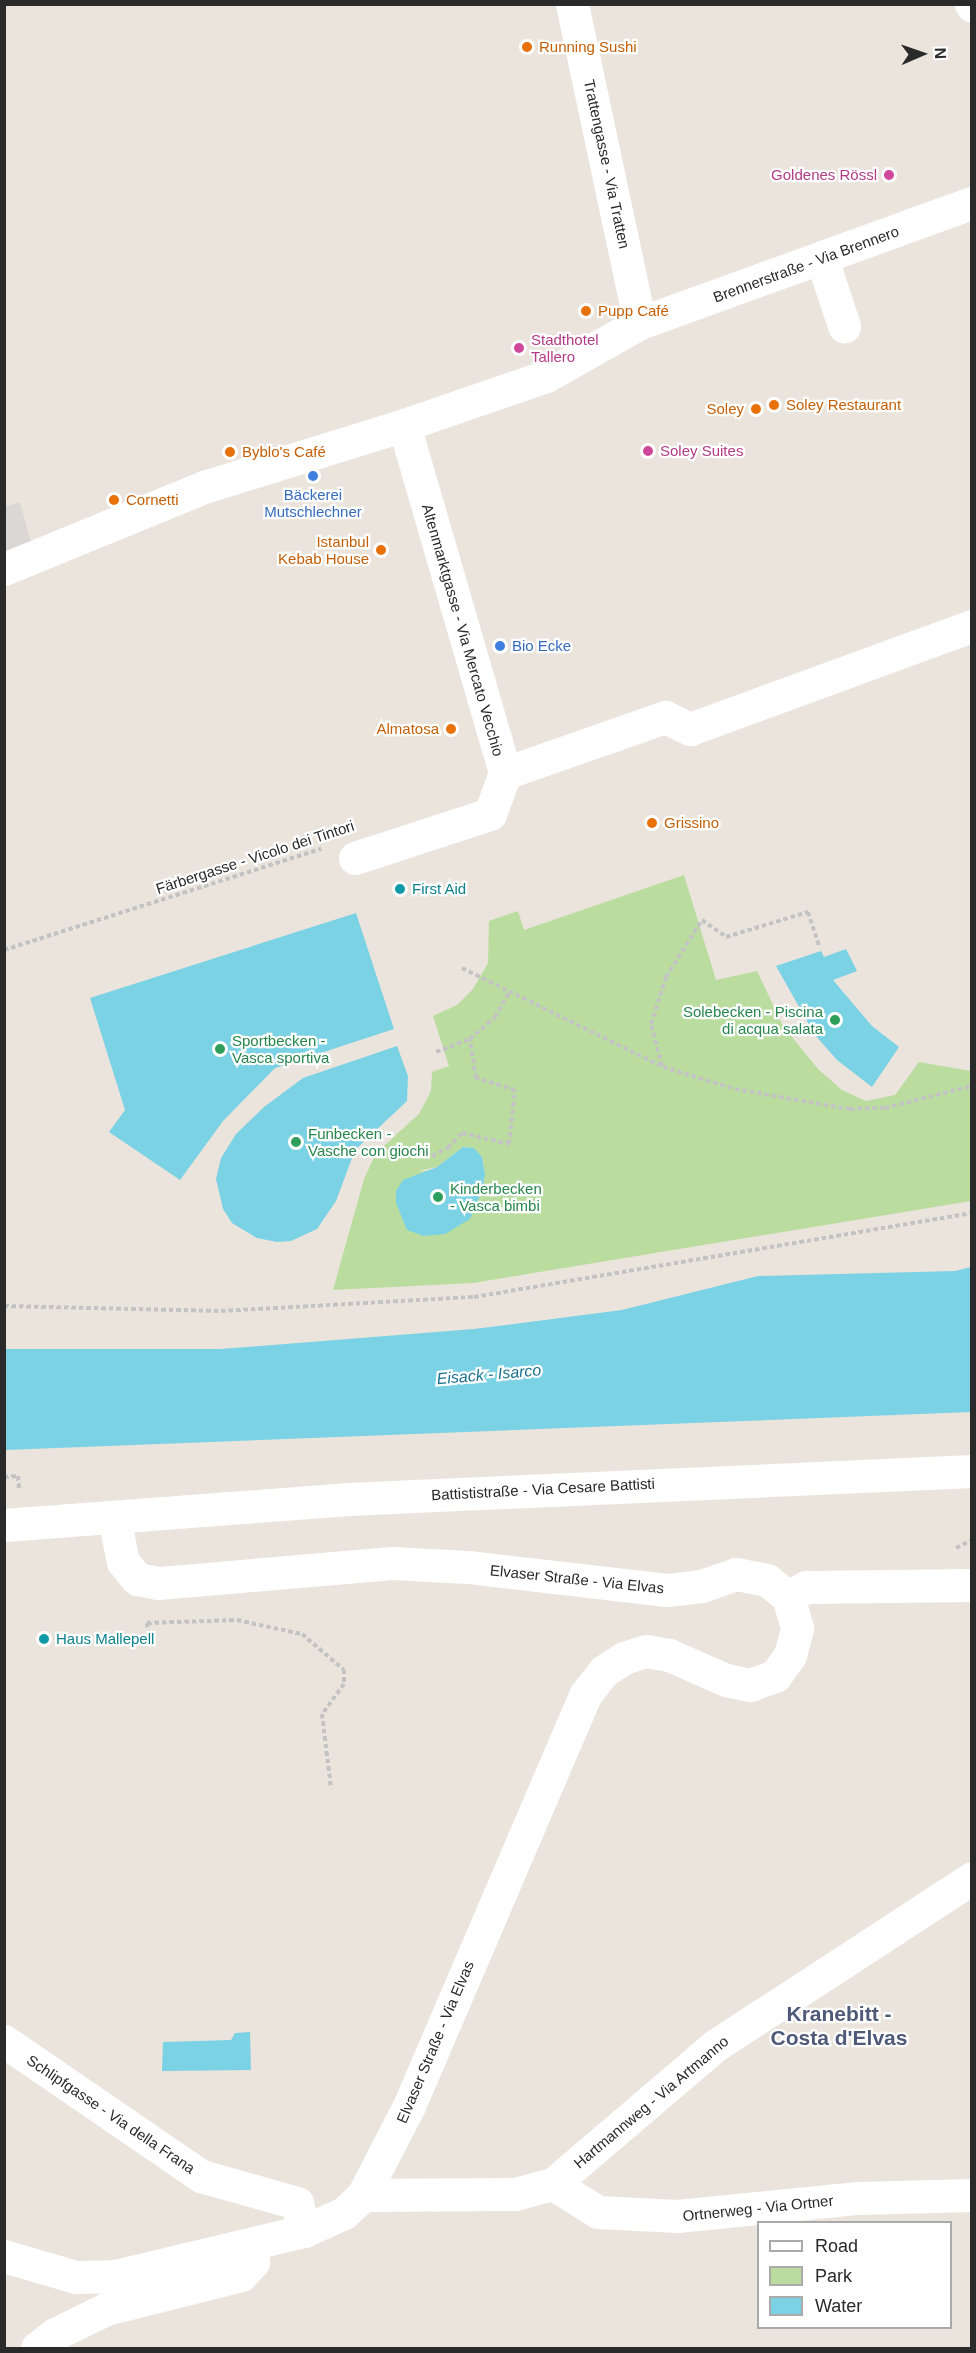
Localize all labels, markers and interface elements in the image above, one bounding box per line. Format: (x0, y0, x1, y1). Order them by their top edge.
north arrow (892, 24, 952, 84)
place label: Running Sushi (539, 38, 637, 56)
marker: Running Sushi (520, 40, 534, 54)
text: N (932, 47, 949, 59)
street label: Trattengasse - Via Tratten (580, 78, 634, 250)
place label: Goldenes Rössl (771, 166, 877, 184)
marker: Goldenes Rössl (882, 168, 896, 182)
street label: Brennerstraße - Via Brennero (711, 222, 901, 306)
place label: Pupp Café (598, 302, 669, 320)
marker: Pupp Café (579, 304, 593, 318)
place label: Stadthotel Tallero (531, 330, 599, 365)
marker: Stadthotel Tallero (512, 341, 526, 355)
place label: Soley Restaurant (786, 396, 901, 414)
marker: Soley Restaurant (767, 398, 781, 412)
place label: Soley (706, 400, 744, 418)
marker: Soley (749, 402, 763, 416)
place label: Soley Suites (660, 442, 743, 460)
place label: Byblo's Café (242, 443, 326, 461)
marker: Soley Suites (641, 444, 655, 458)
marker: Byblo's Café (223, 445, 237, 459)
marker: Bäckerei Mutschlechner (306, 469, 320, 483)
place label: Bäckerei Mutschlechner (264, 485, 362, 520)
place label: Cornetti (126, 491, 179, 509)
marker: Cornetti (107, 493, 121, 507)
street label: Altenmarktgasse - Via Mercato Vecchio (418, 502, 508, 758)
place label: Istanbul Kebab House (278, 532, 369, 567)
marker: Istanbul Kebab House (374, 543, 388, 557)
place label: Bio Ecke (512, 637, 571, 655)
marker: Bio Ecke (493, 639, 507, 653)
place label: Almatosa (376, 720, 439, 738)
marker: Almatosa (444, 722, 458, 736)
place label: Grissino (664, 814, 719, 832)
street label: Färbergasse - Vicolo dei Tintori (154, 816, 356, 898)
marker: Grissino (645, 816, 659, 830)
place label: First Aid (412, 880, 467, 898)
marker: First Aid (393, 882, 407, 896)
place label: Solebecken - Piscina di acqua salata (683, 1002, 823, 1037)
marker: Solebecken - Piscina di acqua salata (828, 1013, 842, 1027)
place label: Sportbecken - Vasca sportiva (232, 1031, 329, 1066)
marker: Sportbecken - Vasca sportiva (213, 1042, 227, 1056)
place label: Funbecken - Vasche con giochi (308, 1124, 429, 1159)
marker: Funbecken - Vasche con giochi (289, 1135, 303, 1149)
place label: Kinderbecken - Vasca bimbi (450, 1179, 542, 1214)
marker: Kinderbecken - Vasca bimbi (431, 1190, 445, 1204)
water label: Eisack - Isarco (436, 1361, 542, 1389)
street label: Battististraße - Via Cesare Battisti (431, 1474, 655, 1504)
street label: Elvaser Straße - Via Elvas (489, 1561, 665, 1597)
place label: Haus Mallepell (56, 1630, 154, 1648)
marker: Haus Mallepell (37, 1632, 51, 1646)
street label: Elvaser Straße - Via Elvas (393, 1958, 477, 2126)
district label: Kranebitt - Costa d'Elvas (771, 2001, 907, 2051)
street label: Hartmannweg - Via Artmanno (570, 2032, 732, 2172)
street label: Schlipfgasse - Via della Frana (23, 2051, 199, 2177)
street label: Ortnerweg - Via Ortner (682, 2191, 834, 2225)
legend (757, 2221, 952, 2329)
text: Road (815, 2236, 858, 2256)
text: Park (815, 2266, 852, 2286)
text: Water (815, 2296, 862, 2316)

